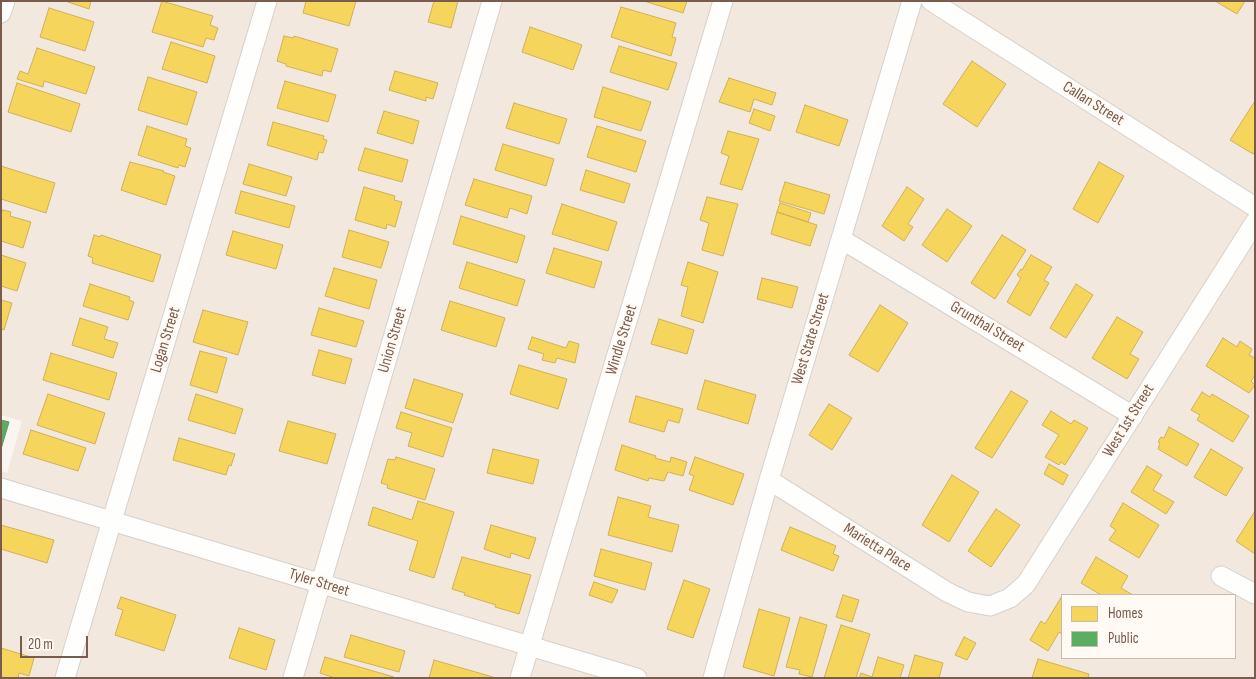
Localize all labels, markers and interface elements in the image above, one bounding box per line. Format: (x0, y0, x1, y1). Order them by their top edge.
street label: Callan Street (1059, 78, 1127, 130)
street label: West State Street (788, 291, 834, 387)
street label: Grunthal Street (946, 297, 1028, 357)
street label: Windle Street (602, 302, 642, 378)
street label: Logan Street (147, 305, 185, 375)
street label: Union Street (374, 305, 412, 375)
street label: West 1st Street (1099, 381, 1159, 461)
street label: Marietta Place (839, 520, 915, 576)
street label: Tyler Street (286, 565, 352, 601)
legend (1061, 594, 1236, 659)
text: Homes (1108, 604, 1143, 623)
scale bar (22, 626, 90, 658)
text: Public (1108, 629, 1139, 648)
text: 20 m (28, 635, 53, 654)

